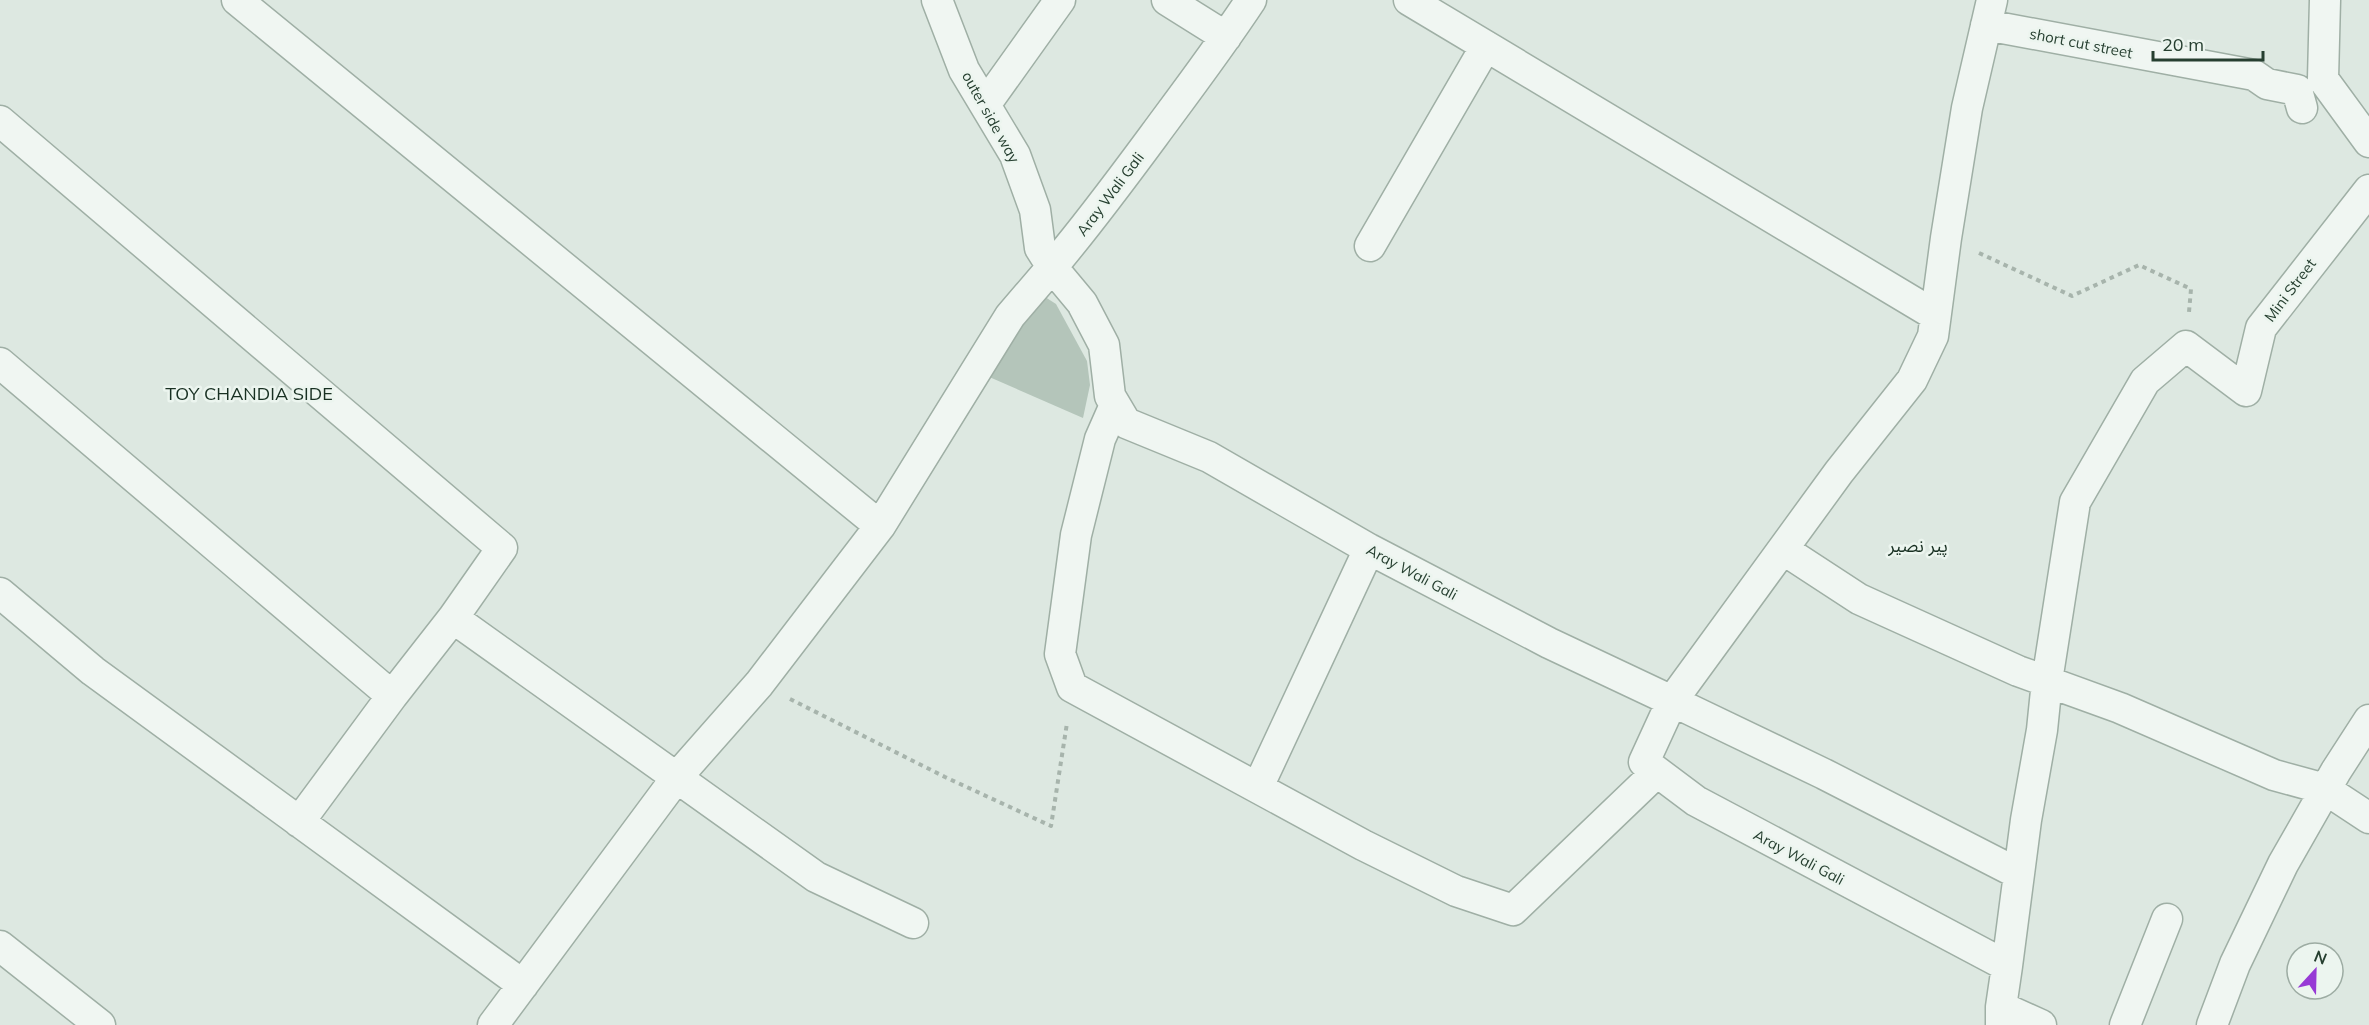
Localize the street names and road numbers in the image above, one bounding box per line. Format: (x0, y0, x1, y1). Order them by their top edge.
street label: short cut street (2028, 24, 2134, 62)
street label: outer side way (958, 68, 1024, 166)
street label: Aray Wali Gali (1072, 148, 1148, 240)
street label: Mini Street (2260, 255, 2320, 325)
street label: Aray Wali Gali (1363, 540, 1461, 604)
street label: Aray Wali Gali (1750, 825, 1848, 889)

